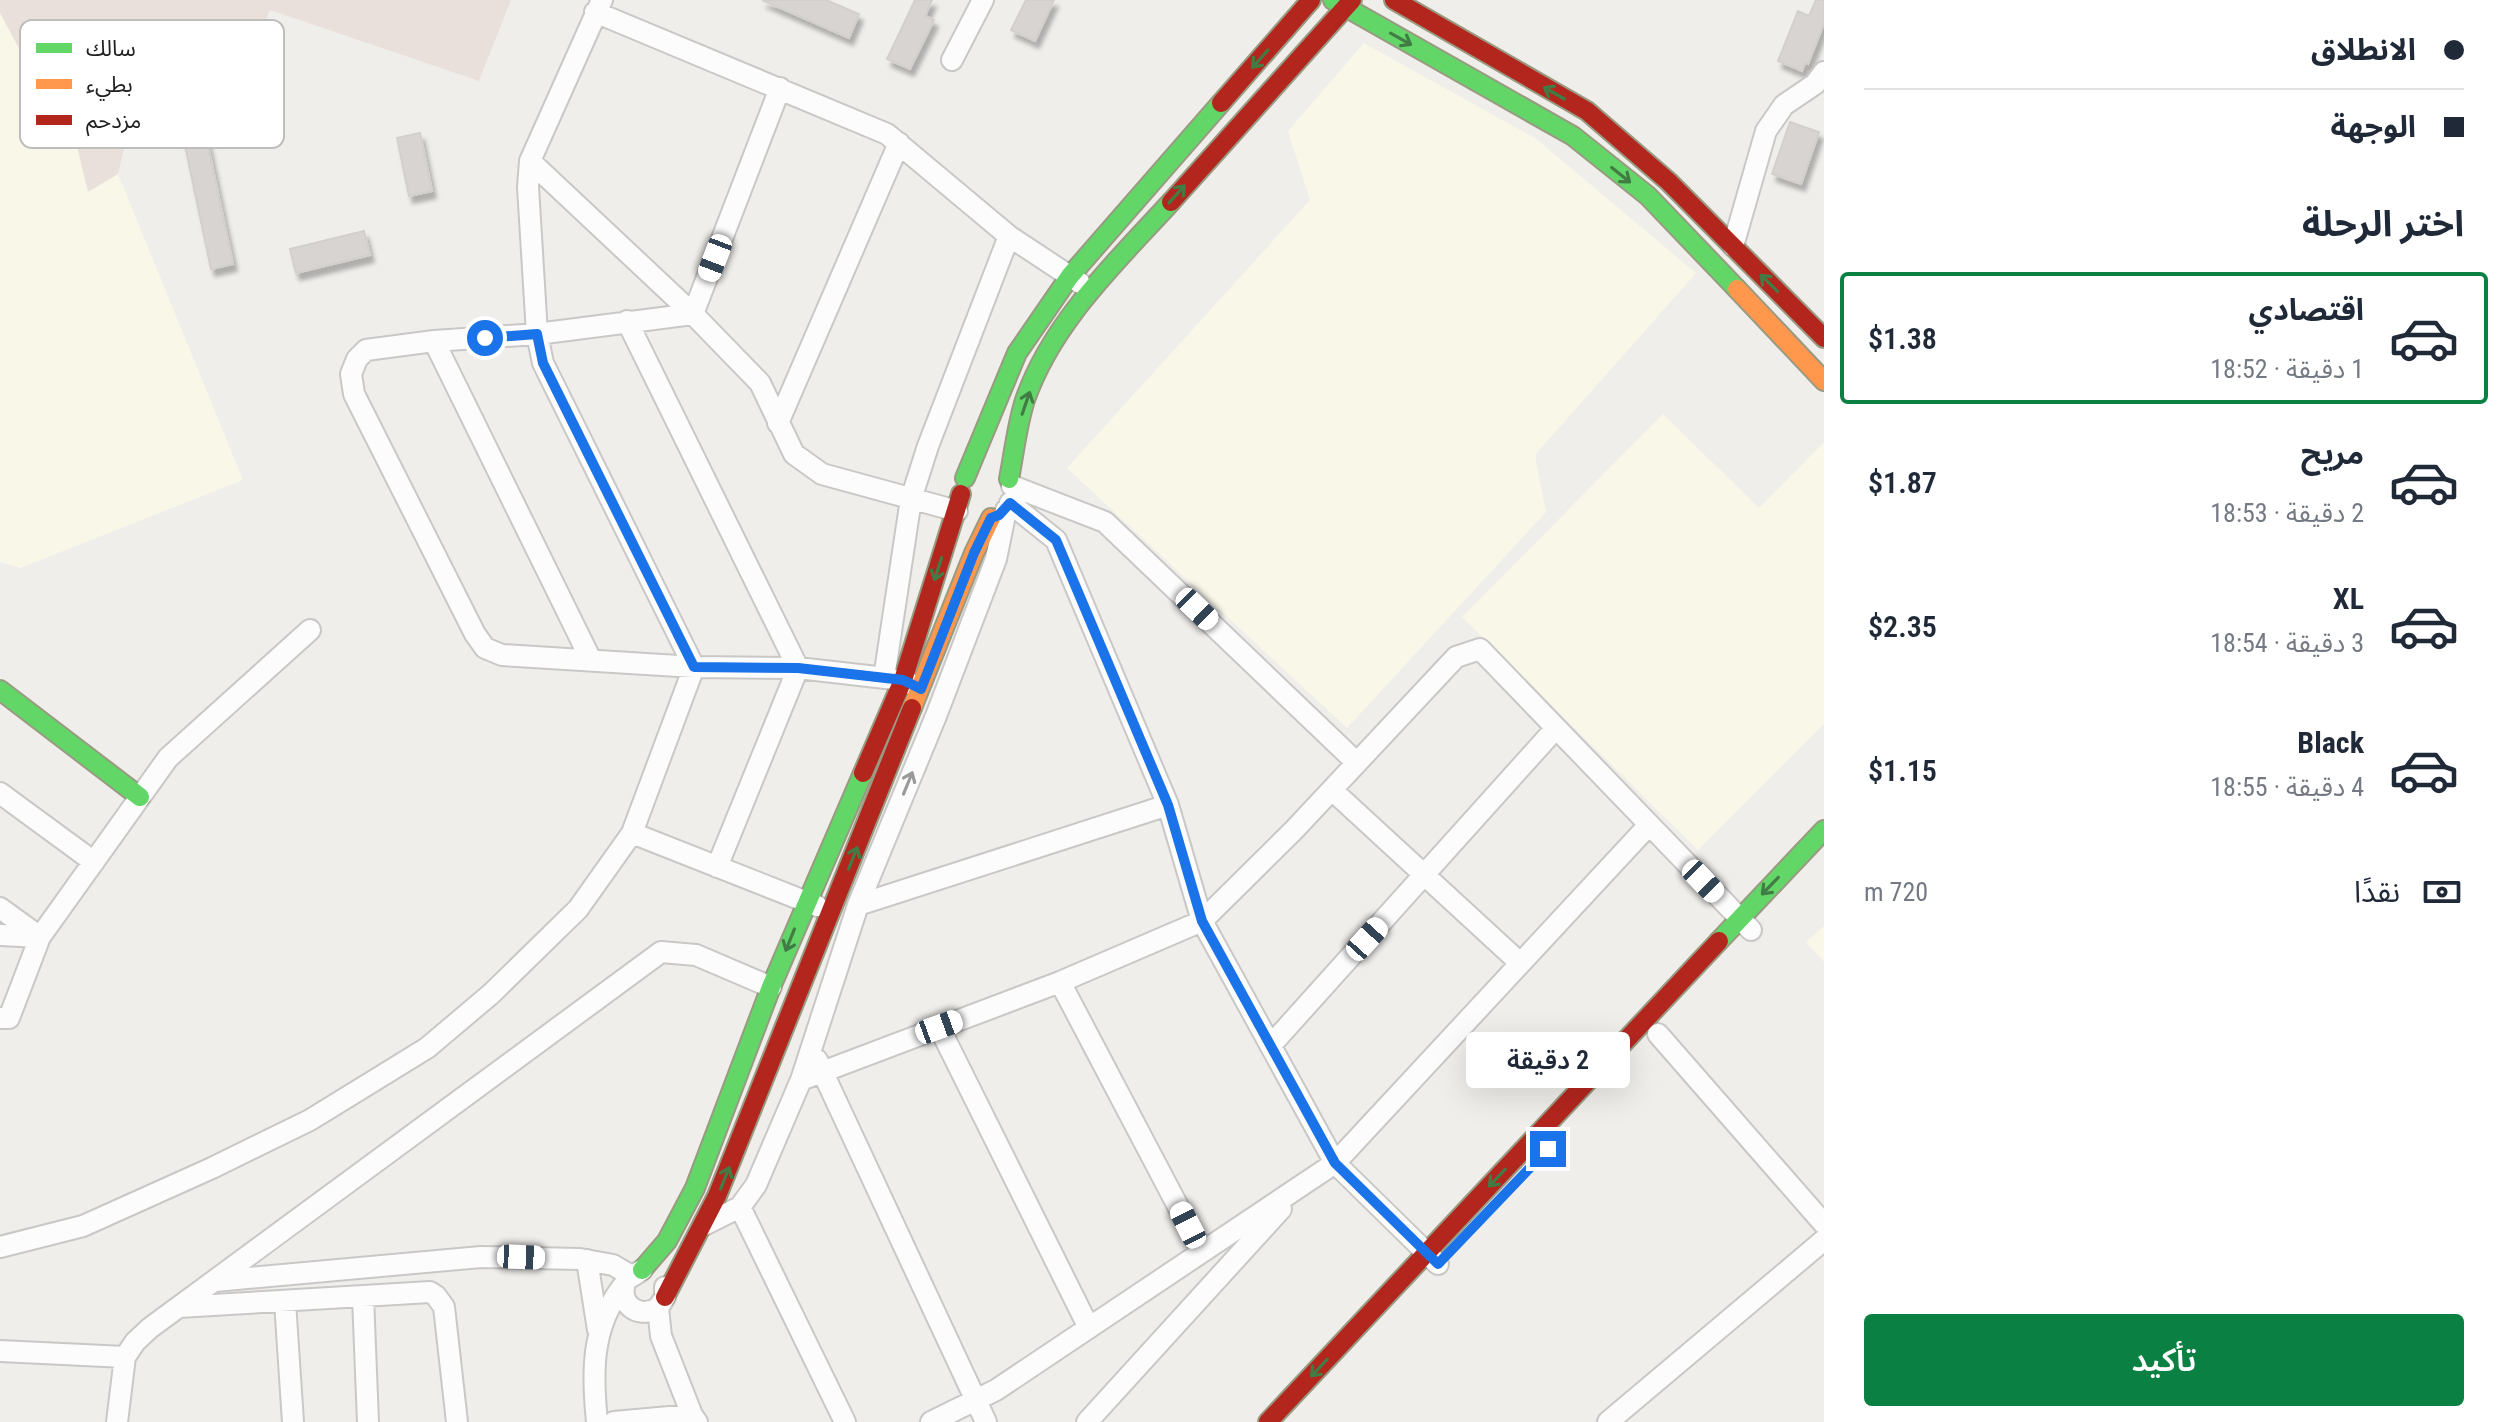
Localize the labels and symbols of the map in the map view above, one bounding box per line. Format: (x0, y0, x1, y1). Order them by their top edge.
legend (20, 20, 284, 148)
one-way arrow (1388, 32, 1412, 47)
text: سالك (86, 36, 136, 61)
one-way arrow (1251, 48, 1269, 68)
text: بطيء (86, 72, 133, 101)
one-way arrow (1543, 85, 1566, 101)
text: مزدحم (86, 108, 141, 137)
one-way arrow (1610, 167, 1631, 184)
one-way arrow (1168, 185, 1186, 205)
car (695, 231, 735, 285)
one-way arrow (1760, 274, 1779, 293)
route start (467, 320, 503, 356)
one-way arrow (1019, 390, 1034, 415)
one-way arrow (930, 556, 945, 581)
car (1171, 584, 1223, 634)
one-way arrow (902, 772, 917, 796)
one-way arrow (847, 846, 861, 871)
car (1678, 855, 1728, 907)
one-way arrow (1761, 876, 1780, 895)
car (1342, 913, 1392, 965)
one-way arrow (782, 927, 797, 952)
car (912, 1008, 966, 1046)
callout: 2 دقيقة (1466, 1033, 1630, 1089)
route end (1530, 1131, 1566, 1167)
one-way arrow (719, 1166, 733, 1191)
one-way arrow (1487, 1168, 1506, 1188)
car (1166, 1198, 1210, 1252)
car (497, 1244, 545, 1270)
one-way arrow (1310, 1358, 1329, 1377)

